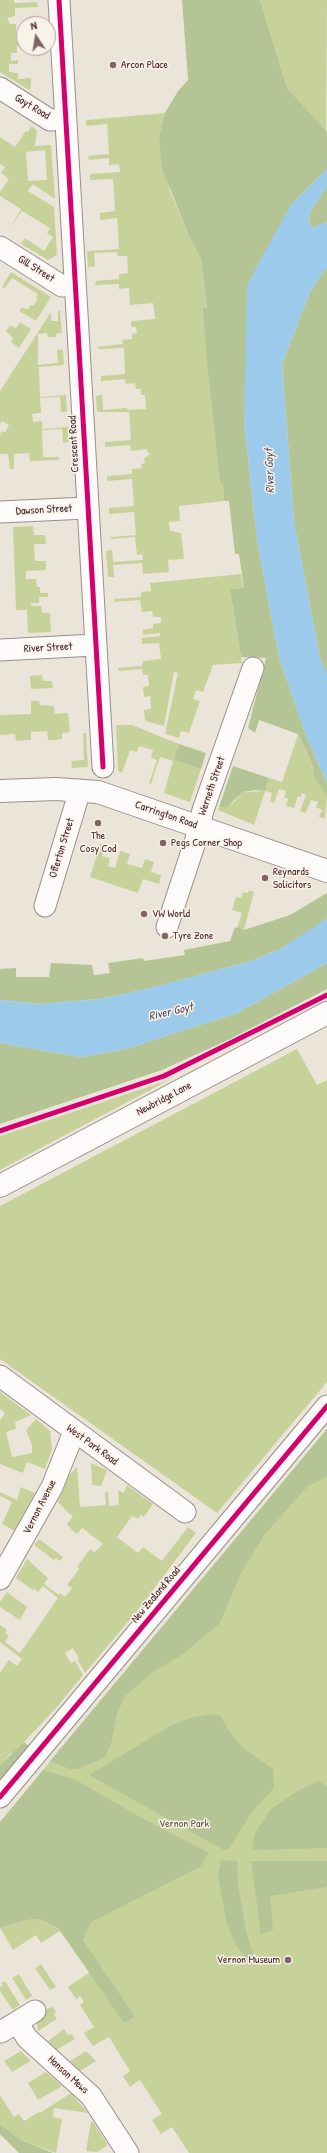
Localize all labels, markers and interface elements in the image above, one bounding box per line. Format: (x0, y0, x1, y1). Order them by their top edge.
north arrow (16, 16, 56, 56)
text: N (29, 18, 38, 33)
place label: Arcon Place (121, 58, 168, 72)
marker: Arcon Place (108, 60, 118, 70)
street label: Goyt Road (12, 91, 52, 123)
street label: Gill Street (15, 253, 57, 285)
street label: Crescent Road (66, 415, 82, 473)
water label: River Goyt (262, 448, 278, 494)
street label: Dawson Street (15, 502, 73, 518)
street label: River Street (23, 640, 73, 656)
street label: Werneth Street (196, 755, 228, 817)
street label: Carrington Road (133, 798, 199, 832)
street label: Offerton Street (47, 817, 77, 879)
marker: The Cosy Cod (93, 818, 103, 828)
place label: The Cosy Cod (80, 829, 116, 855)
place label: Pegs Corner Shop (171, 836, 242, 850)
marker: Pegs Corner Shop (158, 838, 168, 848)
place label: Reynards Solicitors (273, 865, 311, 891)
marker: Reynards Solicitors (260, 873, 270, 883)
place label: VW World (152, 907, 190, 921)
marker: VW World (139, 909, 149, 919)
place label: Tyre Zone (173, 929, 213, 943)
marker: Tyre Zone (160, 931, 170, 941)
water label: River Goyt (148, 1000, 194, 1024)
street label: Newbridge Lane (134, 1079, 194, 1119)
street label: West Park Road (64, 1422, 120, 1468)
street label: Vernon Avenue (21, 1477, 59, 1537)
street label: New Zealand Road (129, 1564, 183, 1626)
park label: Vernon Park (159, 1817, 209, 1831)
place label: Vernon Museum (217, 1953, 280, 1967)
marker: Vernon Museum (283, 1955, 293, 1965)
street label: Hanson Mews (45, 2053, 91, 2097)

